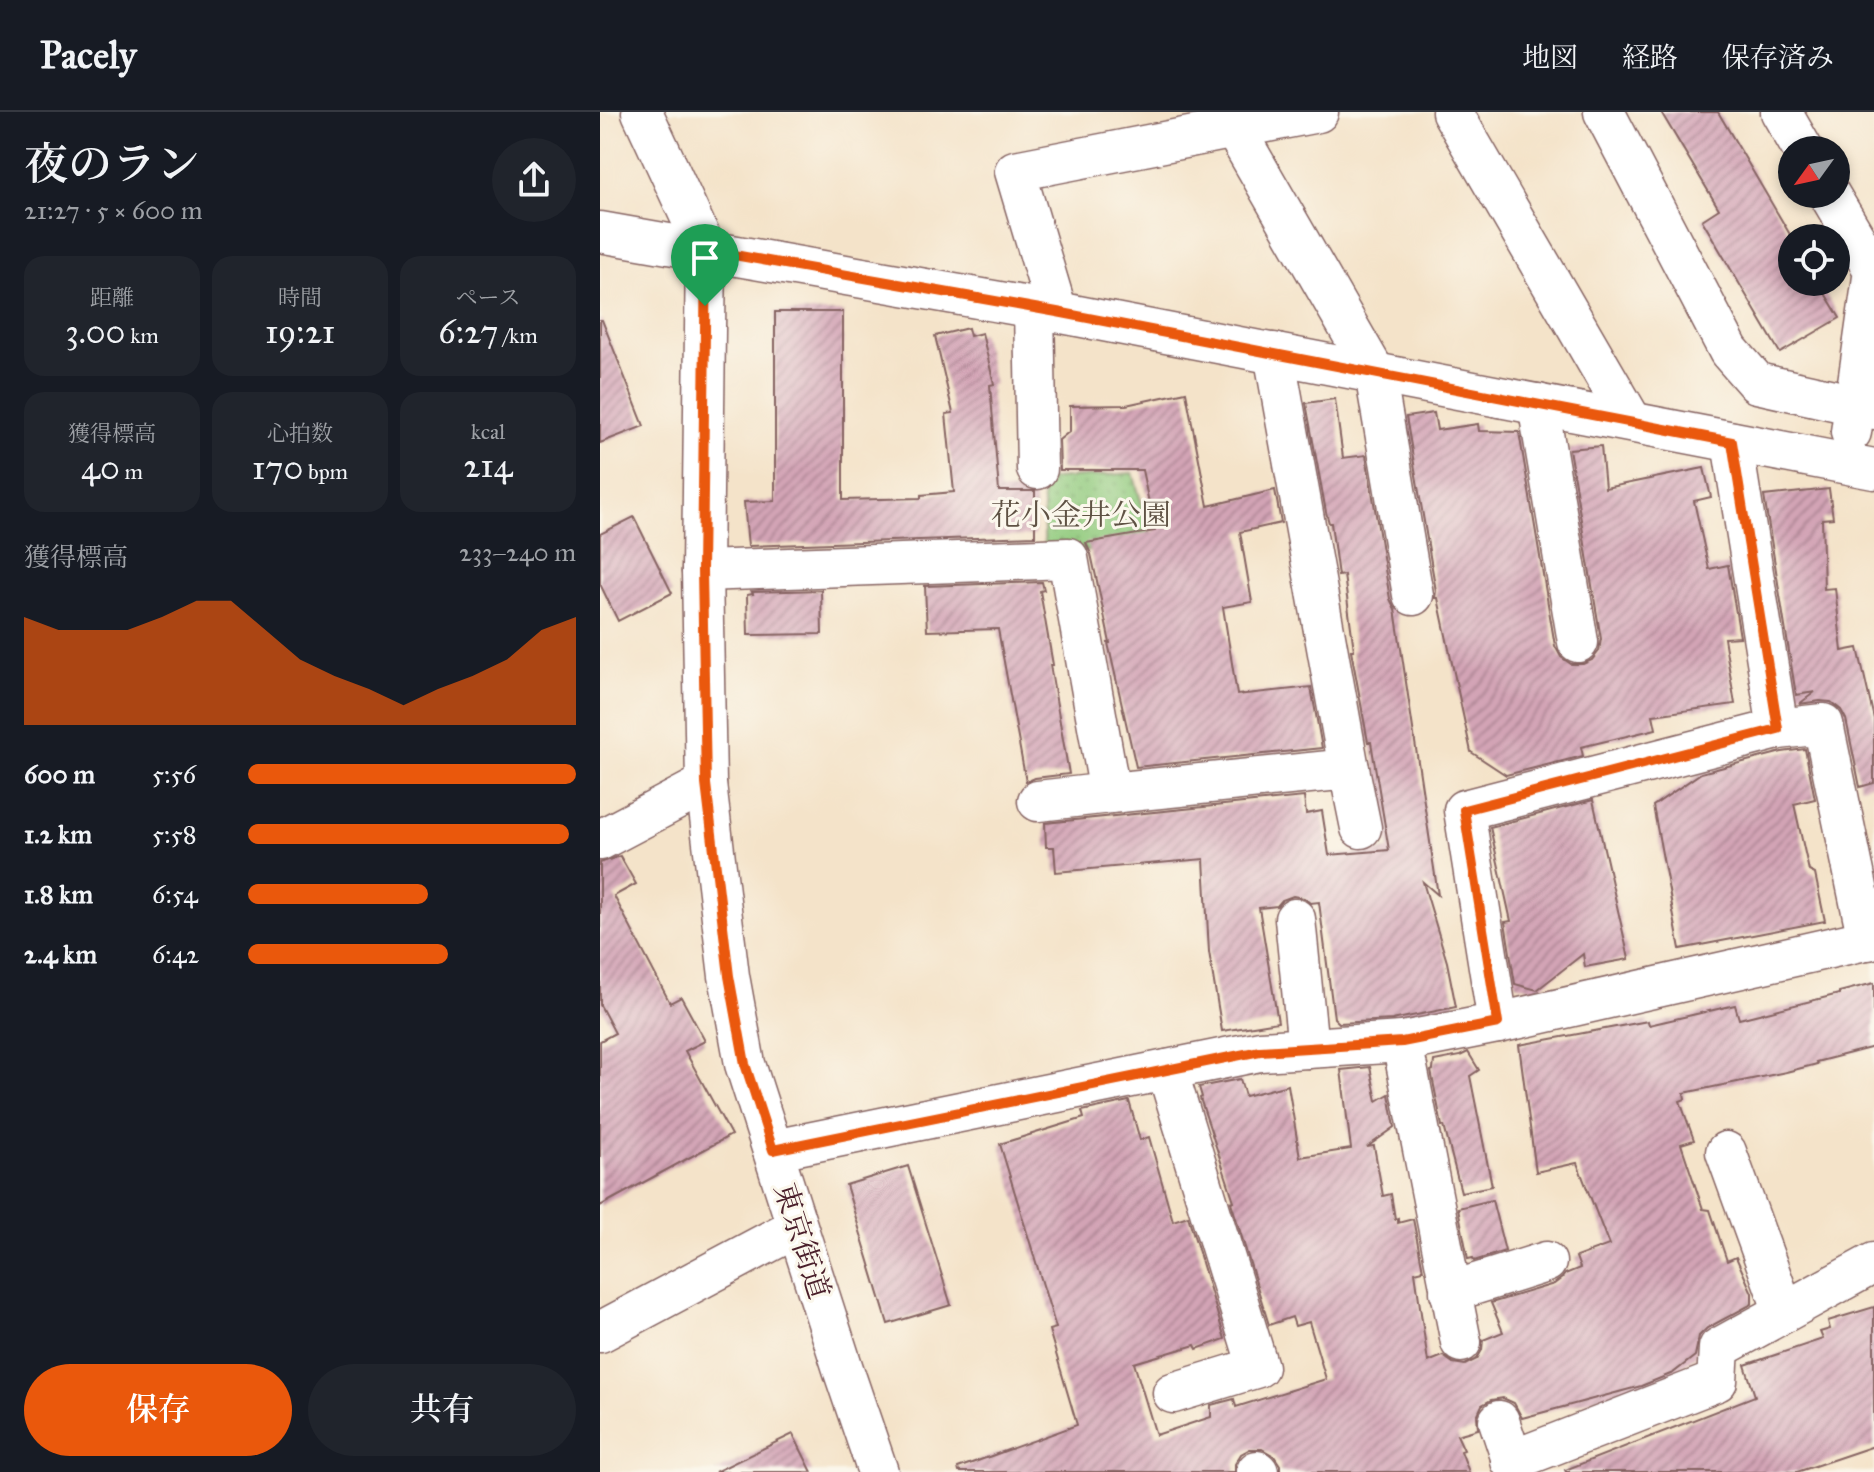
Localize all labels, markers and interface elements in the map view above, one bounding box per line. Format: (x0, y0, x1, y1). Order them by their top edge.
text: Pacely (40, 32, 136, 78)
text: 地図 (1522, 40, 1578, 75)
text: 経路 (1622, 40, 1678, 75)
text: 保存済み (1722, 40, 1834, 75)
north arrow (1778, 136, 1850, 208)
map controls (1778, 136, 1850, 296)
text: 夜のラン (24, 137, 200, 191)
button: share (492, 138, 576, 222)
text: 21:27 · 5 × 600 m (24, 194, 203, 226)
pin (671, 224, 739, 306)
button: locate (1778, 224, 1850, 296)
icon: arrive (683, 236, 727, 280)
text: 距離 (90, 284, 134, 311)
text: 時間 (278, 284, 322, 311)
text: ペース (456, 284, 520, 311)
text: 3.00 (65, 311, 125, 352)
text: 19:21 (265, 311, 335, 352)
text: 6:27 (438, 311, 498, 352)
text: km (125, 322, 159, 349)
text: /km (498, 322, 538, 349)
text: kcal (471, 418, 505, 445)
text: 獲得標高 (68, 420, 156, 447)
text: 心拍数 (267, 420, 333, 447)
text: 214 (463, 445, 513, 486)
text: 40 (81, 447, 120, 488)
text: 170 (252, 447, 303, 488)
text: m (120, 458, 143, 485)
text: bpm (303, 458, 348, 485)
park label: 花小金井公園 (991, 497, 1171, 533)
text: 233–240 m (459, 536, 576, 568)
text: 獲得標高 (24, 541, 128, 573)
text: 600 m (24, 758, 95, 790)
text: 5:56 (152, 758, 196, 790)
text: 1.2 km (24, 818, 92, 850)
text: 5:58 (152, 818, 197, 850)
text: 1.8 km (24, 878, 93, 910)
text: 6:54 (152, 878, 198, 910)
text: 2.4 km (24, 938, 97, 970)
text: 6:42 (152, 938, 199, 970)
street label: 東京街道 (766, 1178, 838, 1304)
button: 保存 (24, 1364, 292, 1456)
button: 共有 (308, 1364, 576, 1456)

